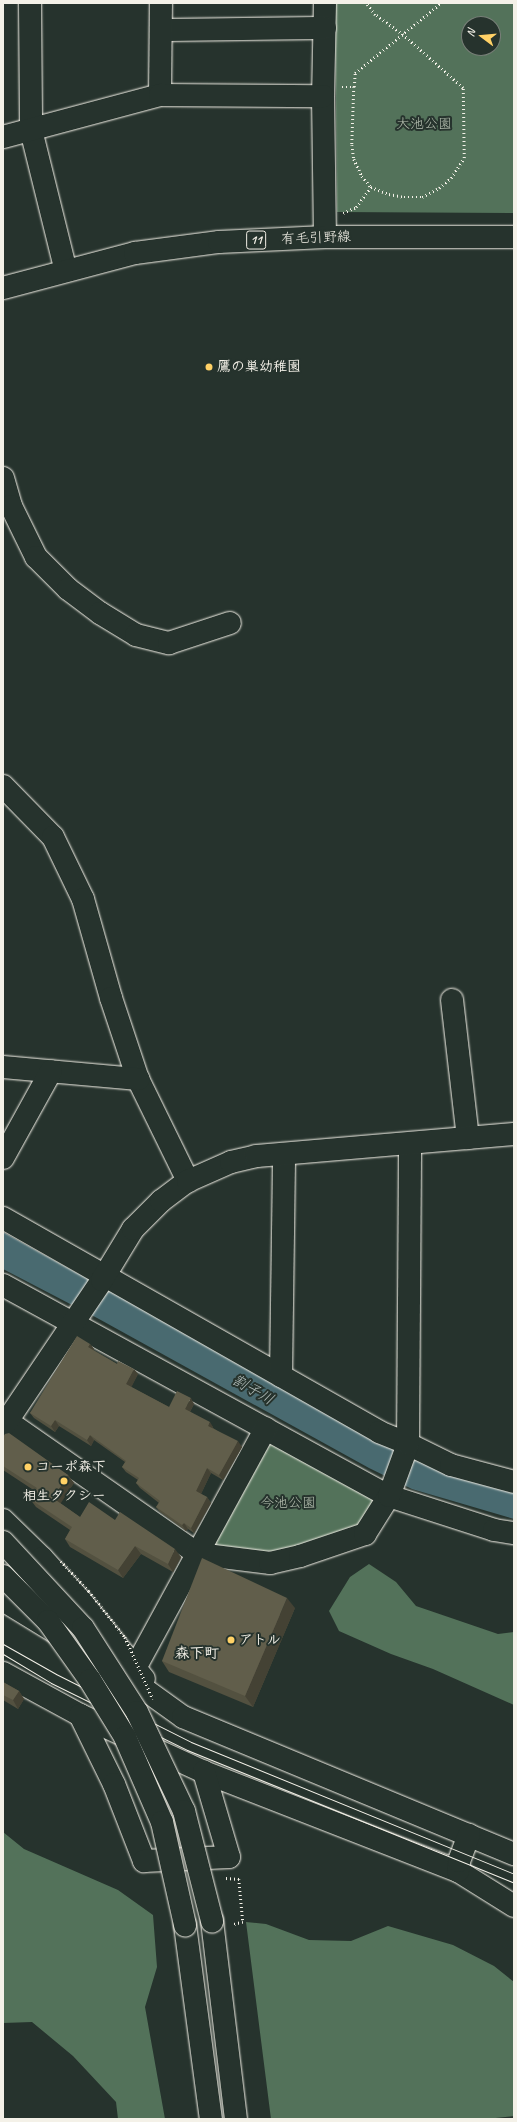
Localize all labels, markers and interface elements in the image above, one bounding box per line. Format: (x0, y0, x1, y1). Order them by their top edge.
north arrow (461, 16, 501, 56)
text: N (463, 28, 478, 38)
park label: 大池公園 (396, 116, 452, 132)
street label: 有毛引野線 (281, 228, 351, 248)
road number: 11 (246, 229, 266, 251)
place label: 鷹の巣幼稚園 (217, 359, 301, 375)
marker: 鷹の巣幼稚園 (204, 362, 214, 372)
water label: 割子川 (229, 1371, 277, 1409)
place label: コーポ森下 (36, 1459, 106, 1475)
marker: コーポ森下 (23, 1462, 33, 1472)
marker: 相生タクシー (59, 1476, 69, 1486)
place label: 相生タクシー (22, 1488, 106, 1504)
park label: 今池公園 (260, 1495, 316, 1511)
place label: アトル (239, 1632, 281, 1648)
marker: アトル (226, 1635, 236, 1645)
district label: 森下町 (175, 1645, 219, 1663)

